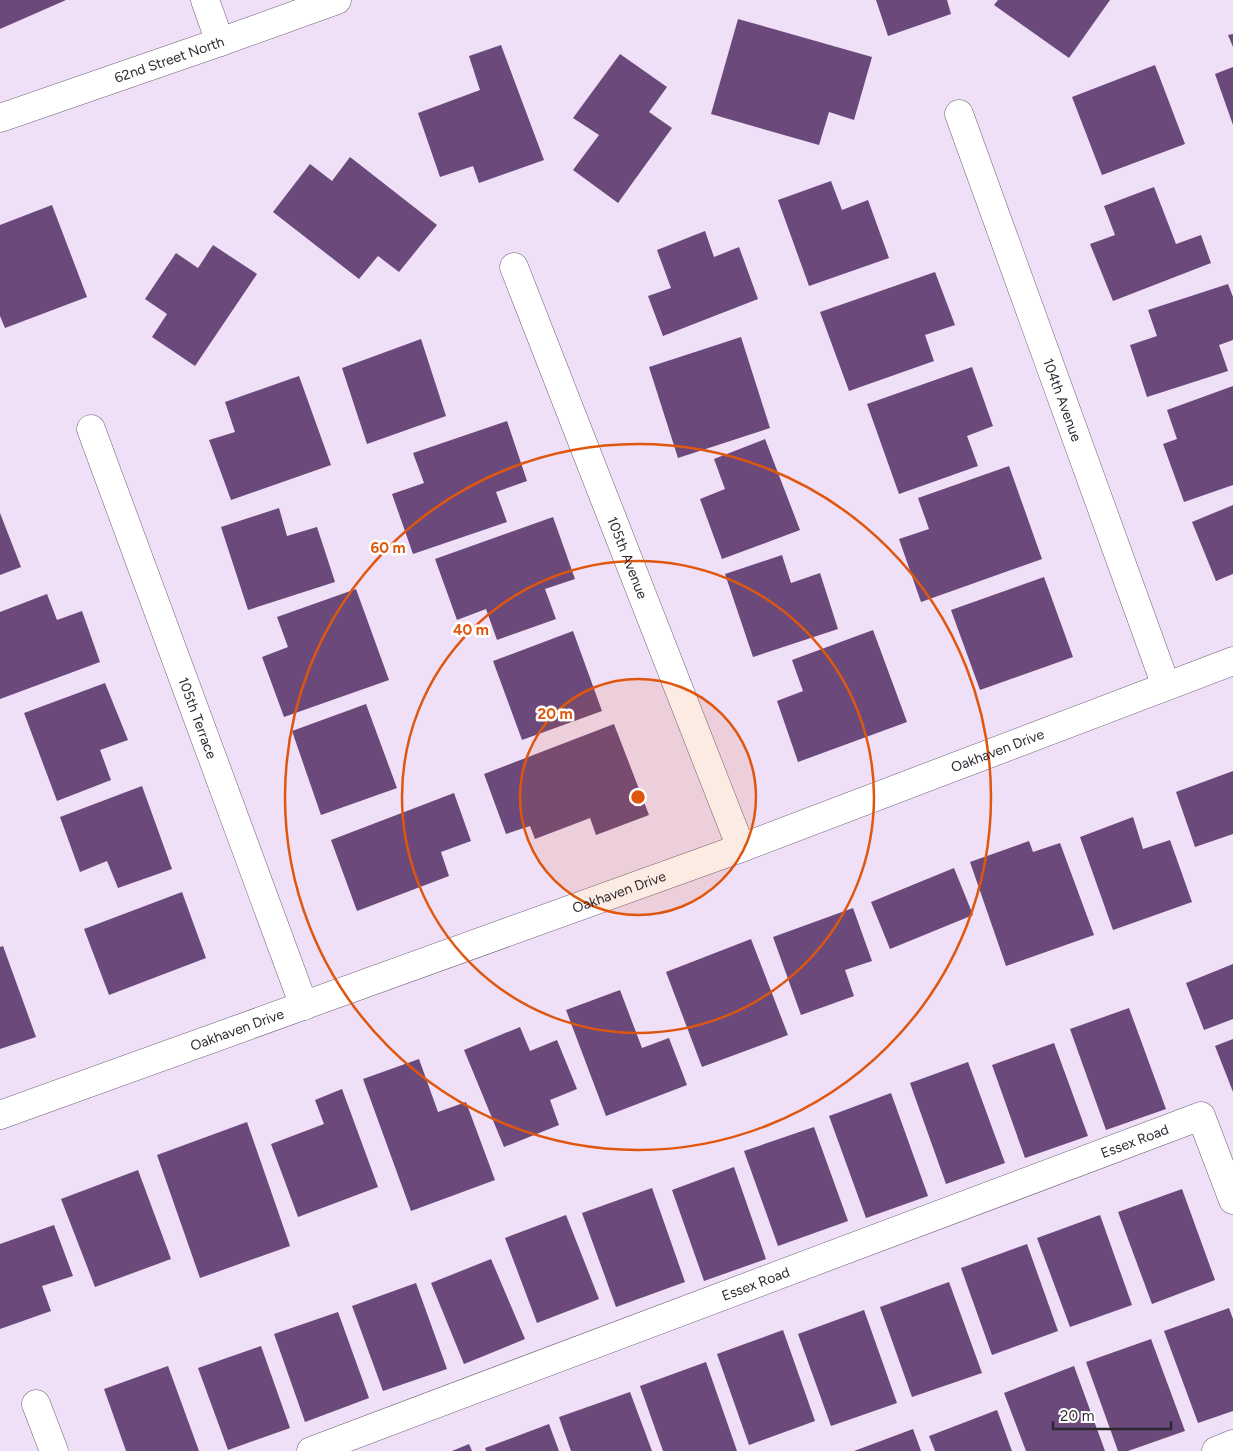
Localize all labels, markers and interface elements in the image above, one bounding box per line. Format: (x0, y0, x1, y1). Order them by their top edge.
street label: 62nd Street North (112, 33, 226, 86)
street label: 104th Avenue (1040, 356, 1085, 444)
street label: 105th Avenue (604, 514, 651, 601)
text: 60 m (370, 539, 406, 557)
text: 40 m (453, 621, 489, 639)
street label: 105th Terrace (175, 675, 221, 761)
text: 20 m (537, 705, 573, 723)
street label: Oakhaven Drive (949, 725, 1047, 776)
centre of rings (629, 788, 647, 806)
street label: Oakhaven Drive (570, 867, 668, 917)
street label: Oakhaven Drive (188, 1005, 286, 1054)
street label: Essex Road (1098, 1120, 1171, 1162)
street label: Essex Road (719, 1263, 792, 1304)
scale bar (1053, 1398, 1170, 1430)
text: 20 m (1060, 1407, 1094, 1425)

